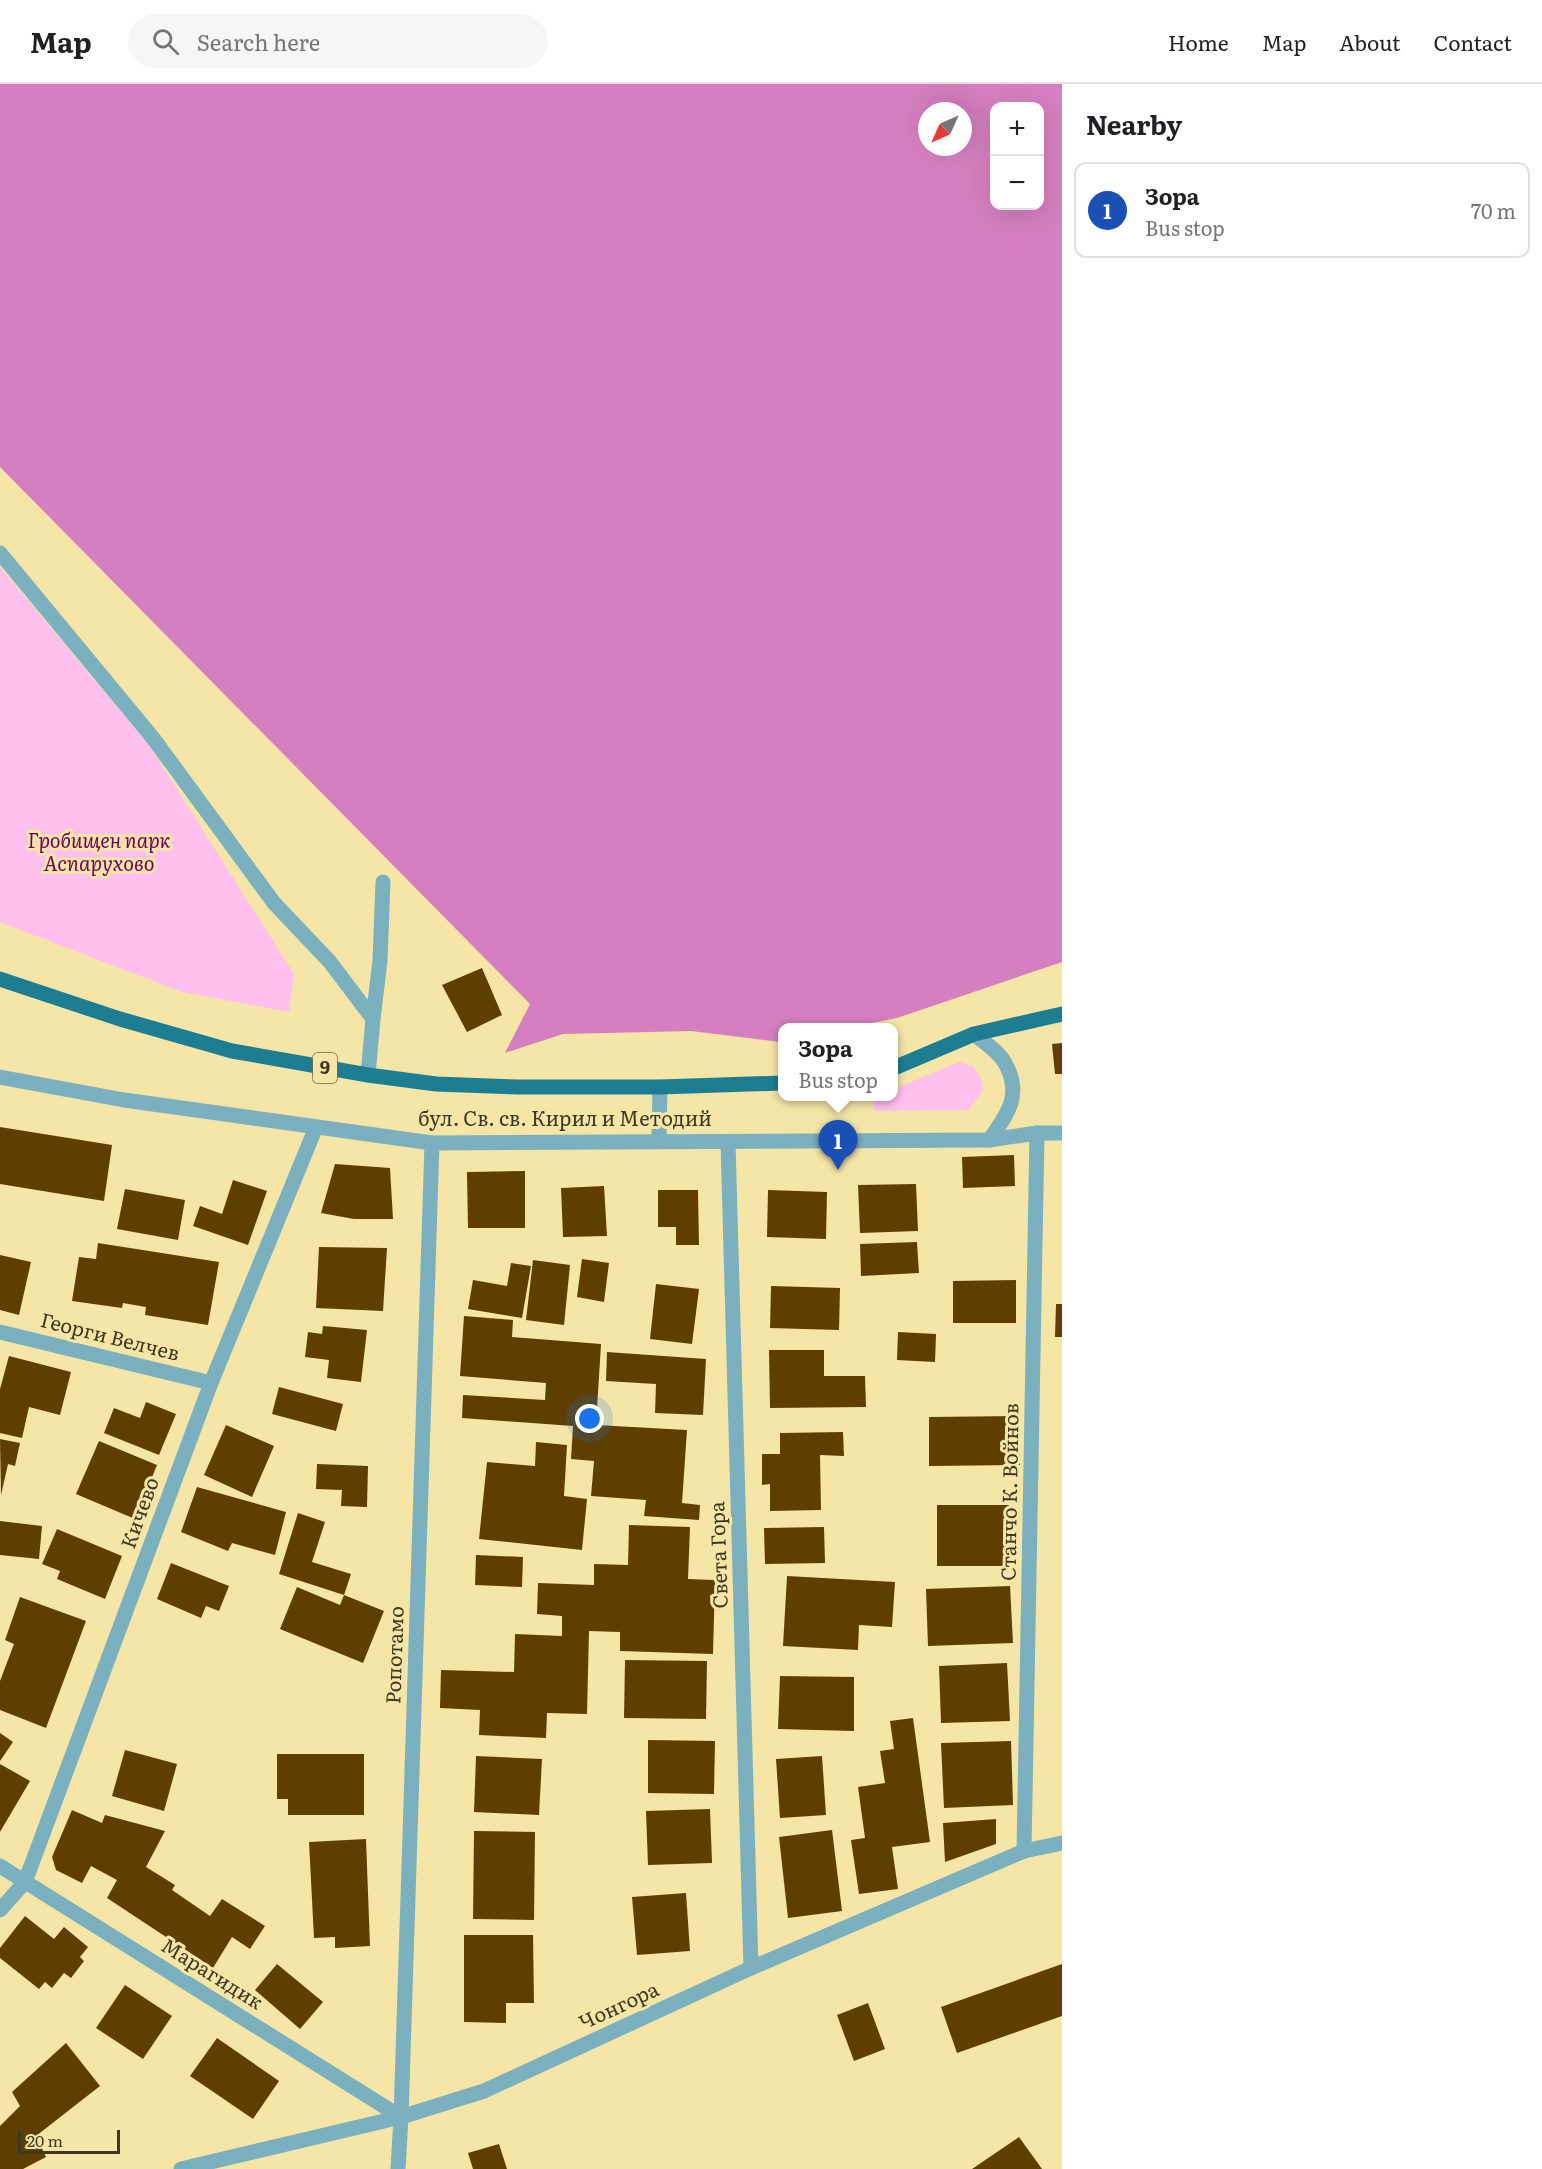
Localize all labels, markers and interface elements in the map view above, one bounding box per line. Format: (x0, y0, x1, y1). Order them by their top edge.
search box (128, 14, 548, 68)
text: Map (30, 20, 92, 62)
icon: search (149, 25, 182, 58)
text: Search here (197, 25, 320, 58)
text: Home (1168, 26, 1229, 57)
text: Map (1262, 26, 1306, 57)
text: About (1339, 26, 1401, 57)
text: Contact (1434, 26, 1512, 57)
north arrow (918, 102, 972, 156)
map controls (990, 102, 1044, 210)
button: + (990, 102, 1044, 156)
text: Nearby (1086, 104, 1182, 143)
button: − (990, 156, 1044, 210)
text: Зора (1145, 179, 1199, 212)
text: 1 (1103, 195, 1112, 225)
text: 70 m (1471, 195, 1516, 225)
text: Bus stop (1145, 212, 1225, 242)
park label: Гробищен парк Аспарухово (28, 824, 171, 877)
popup (778, 1023, 898, 1101)
text: Зора (798, 1031, 853, 1064)
road number: 9 (313, 1053, 337, 1083)
text: Bus stop (798, 1064, 878, 1094)
street label: бул. Св. св. Кирил и Методий (418, 1102, 712, 1132)
pin: 1 (818, 1120, 858, 1170)
street label: Георги Велчев (38, 1303, 183, 1367)
street label: Станчо К. Войнов (991, 1403, 1025, 1581)
your location (575, 1404, 604, 1433)
street label: Кичево (111, 1472, 165, 1552)
street label: Света Гора (700, 1501, 734, 1609)
street label: Ропотамо (376, 1605, 410, 1704)
street label: Марагидик (156, 1929, 270, 2016)
street label: Чонгора (573, 1973, 663, 2036)
scale bar (18, 2127, 120, 2154)
text: 20 m (27, 2128, 63, 2152)

